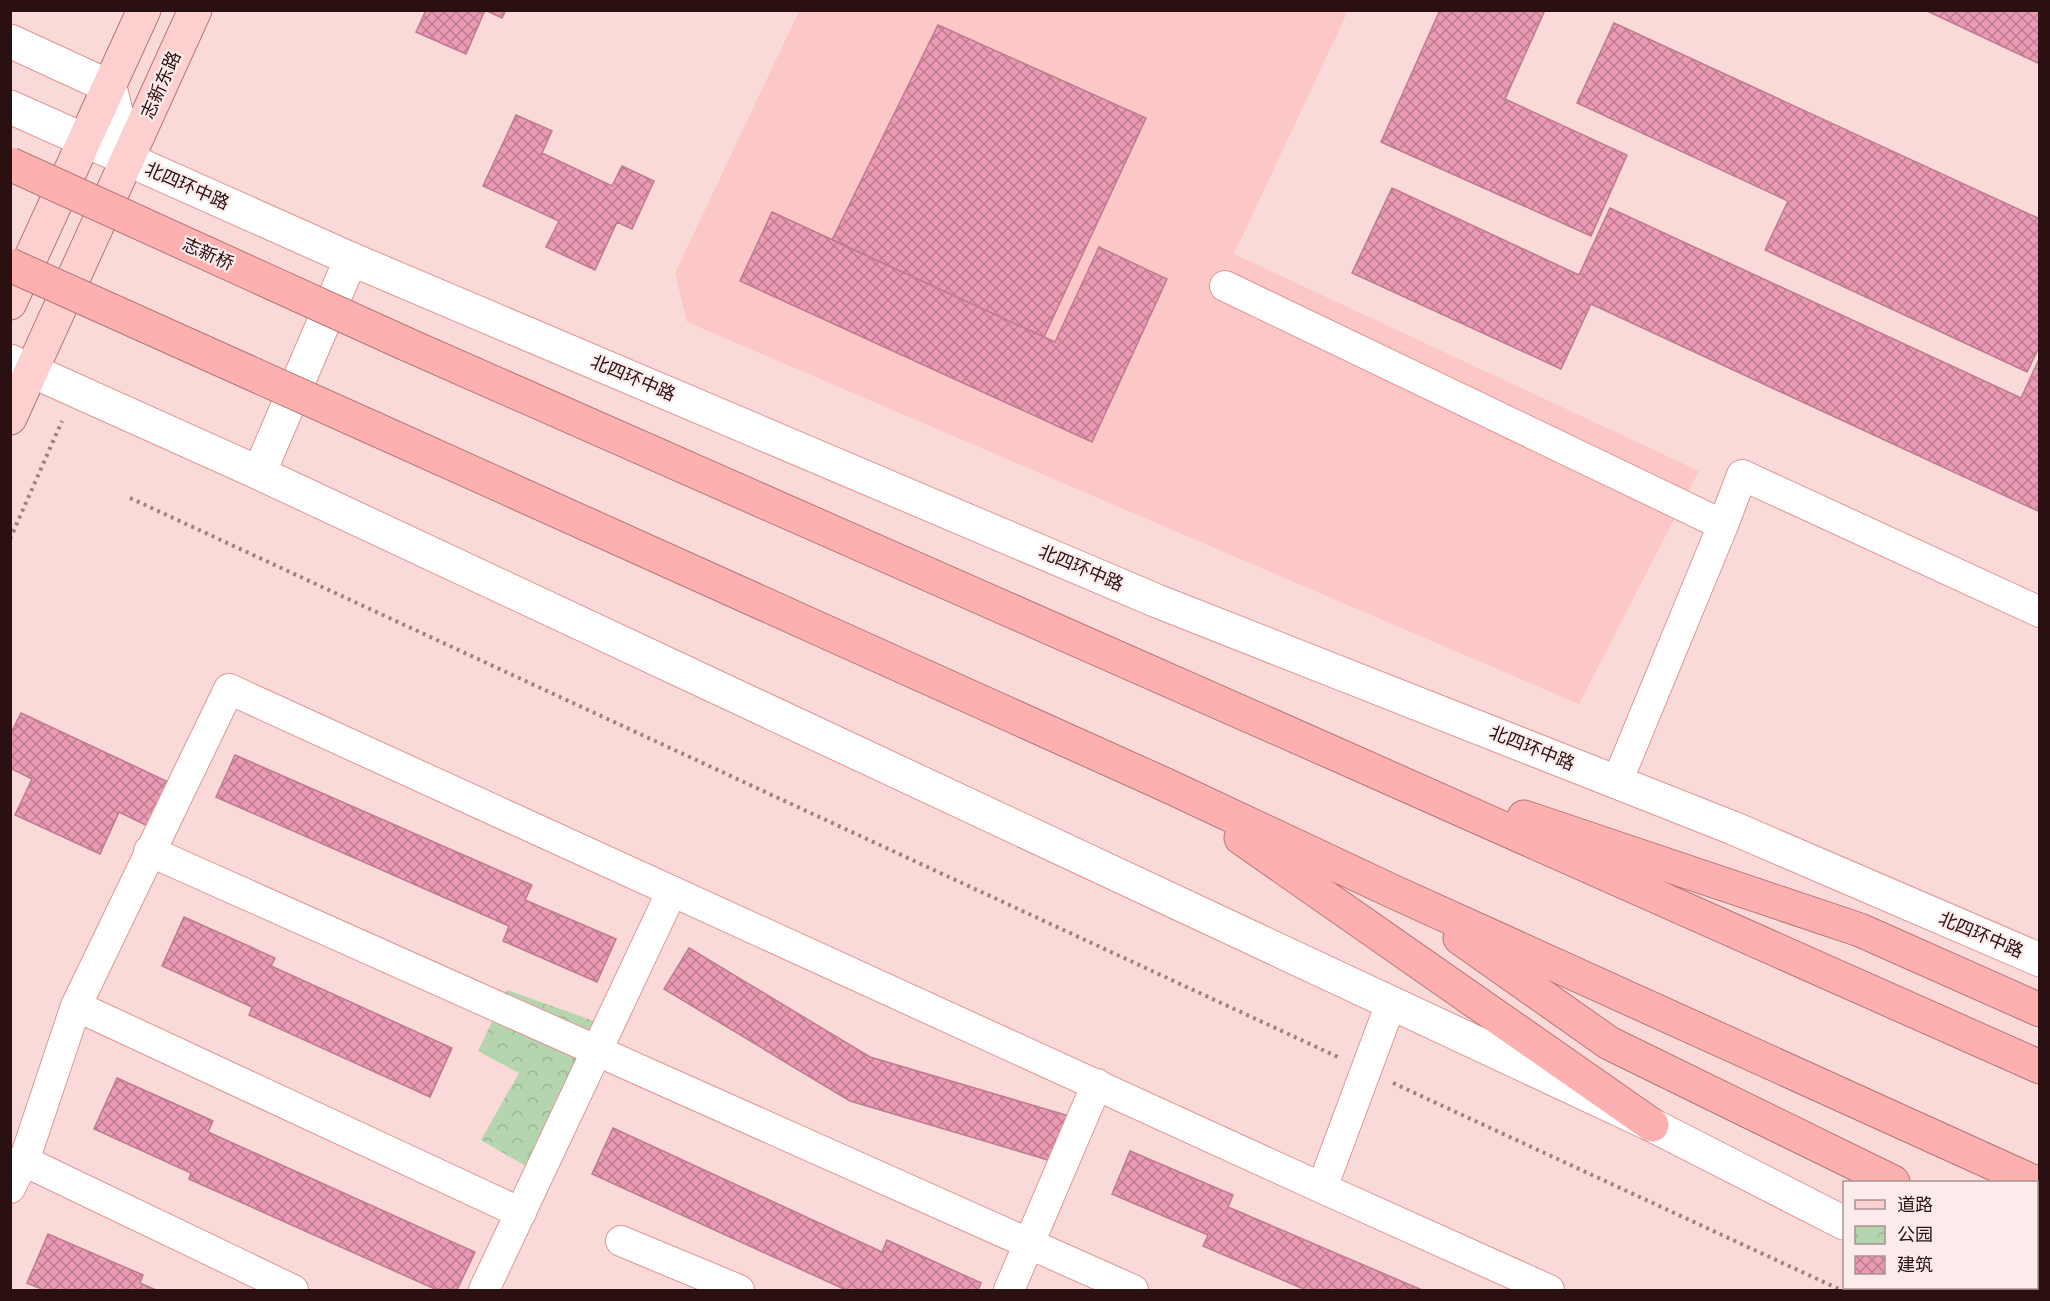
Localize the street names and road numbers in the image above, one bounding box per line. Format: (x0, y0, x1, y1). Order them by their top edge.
street label: 志新东路 (137, 48, 188, 123)
street label: 北四环中路 (141, 159, 232, 216)
street label: 志新桥 (178, 234, 237, 277)
street label: 北四环中路 (586, 351, 678, 408)
street label: 北四环中路 (1034, 541, 1126, 598)
street label: 北四环中路 (1485, 722, 1577, 777)
street label: 北四环中路 (1934, 908, 2026, 965)

